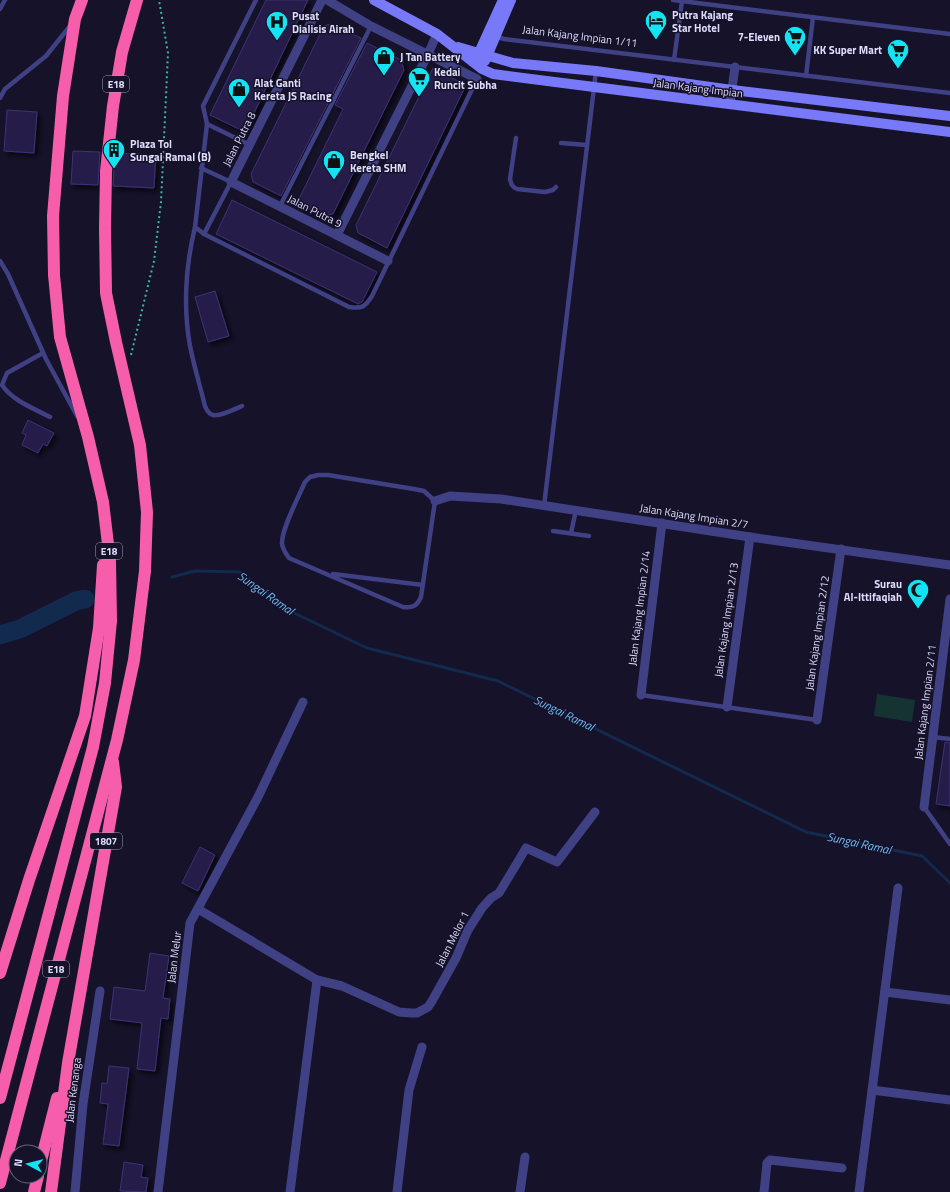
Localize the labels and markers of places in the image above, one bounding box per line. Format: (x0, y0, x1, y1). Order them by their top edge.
place label: Putra Kajang Star Hotel (672, 7, 733, 36)
place label: Pusat Dialisis Airah (292, 8, 354, 37)
hotel icon: Putra Kajang Star Hotel (643, 8, 669, 41)
hospital icon: Pusat Dialisis Airah (264, 9, 290, 42)
supermarket icon: 7-Eleven (782, 24, 808, 57)
place label: 7-Eleven (738, 29, 780, 45)
supermarket icon: KK Super Mart (885, 37, 911, 70)
place label: KK Super Mart (813, 42, 882, 58)
shop icon: J Tan Battery (371, 44, 397, 77)
place label: J Tan Battery (400, 49, 461, 65)
place label: Kedai Runcit Subha (434, 64, 497, 93)
supermarket icon: Kedai Runcit Subha (406, 65, 432, 98)
place label: Alat Ganti Kereta JS Racing (254, 75, 332, 104)
shop icon: Alat Ganti Kereta JS Racing (226, 76, 252, 109)
place label: Plaza Tol Sungai Ramal (B) (130, 136, 211, 165)
building icon: Plaza Tol Sungai Ramal (B) (101, 137, 127, 170)
place label: Bengkel Kereta SHM (350, 147, 407, 176)
shop icon: Bengkel Kereta SHM (321, 148, 347, 181)
place label: Surau Al-Ittifaqiah (844, 576, 902, 605)
mosque icon: Surau Al-Ittifaqiah (905, 577, 931, 610)

